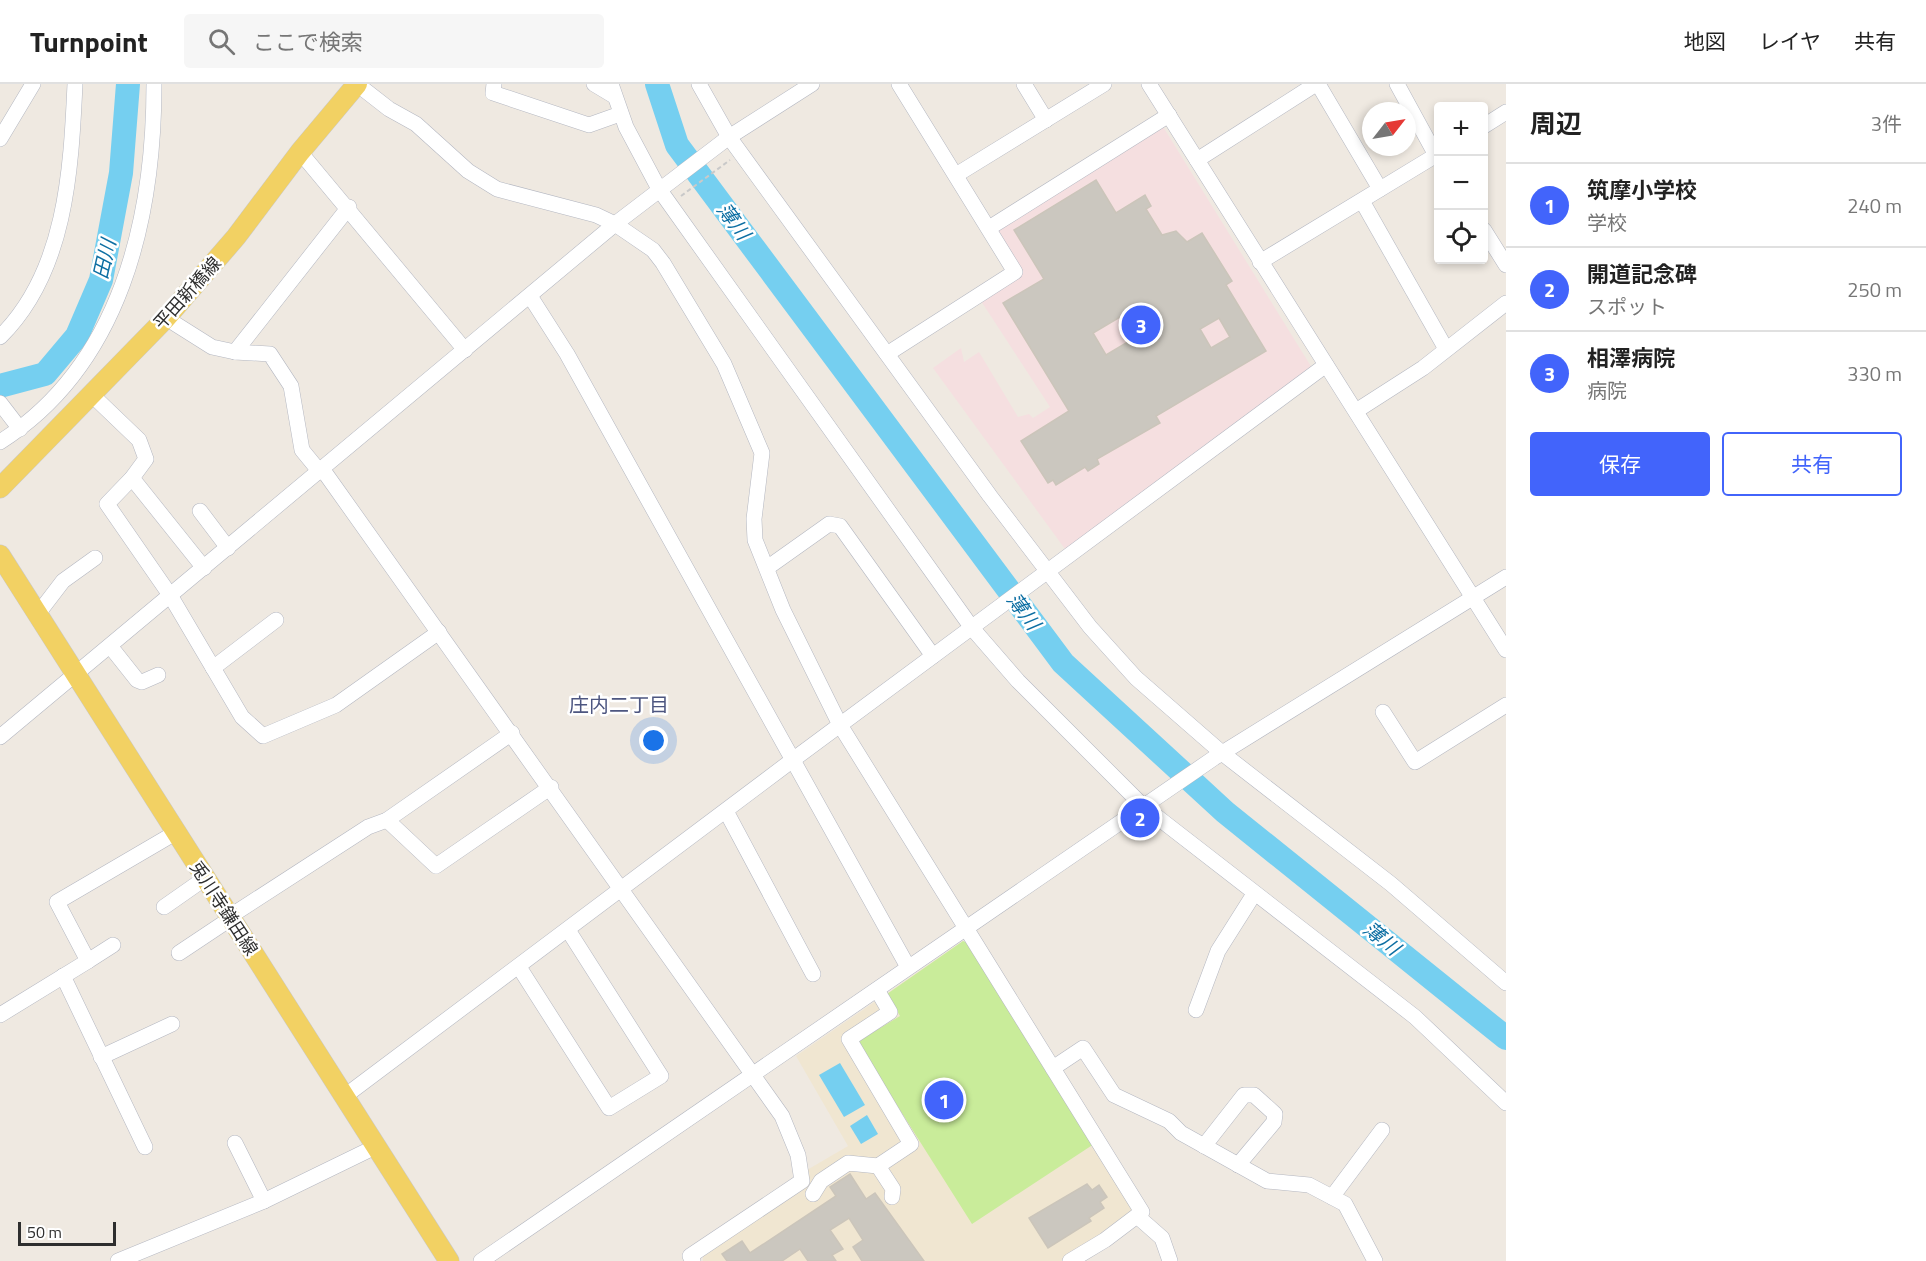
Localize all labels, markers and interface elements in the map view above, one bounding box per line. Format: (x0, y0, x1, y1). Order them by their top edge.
search box (184, 14, 604, 68)
text: Turnpoint (30, 20, 148, 63)
icon: search (205, 25, 238, 58)
text: ここで検索 (253, 25, 363, 59)
text: 地図 (1684, 25, 1726, 57)
text: レイヤ (1759, 25, 1821, 57)
text: 共有 (1854, 25, 1896, 57)
north arrow (1362, 102, 1416, 156)
map controls (1434, 102, 1488, 264)
button: + (1434, 102, 1488, 156)
text: 周辺 (1530, 104, 1582, 143)
text: 3件 (1871, 108, 1902, 139)
button: − (1434, 156, 1488, 210)
text: 筑摩小学校 (1587, 173, 1697, 207)
text: 1 (1544, 190, 1555, 221)
text: 240 m (1847, 190, 1902, 221)
water label: 薄川 (710, 196, 760, 248)
text: 学校 (1587, 207, 1627, 238)
button: locate (1434, 210, 1488, 264)
water label: 田川 (84, 234, 124, 282)
street label: 平田新橋線 (147, 251, 227, 335)
text: 開道記念碑 (1587, 257, 1697, 291)
text: 2 (1544, 274, 1555, 305)
text: 250 m (1847, 274, 1902, 305)
text: スポット (1587, 291, 1667, 322)
pin: 3 (1122, 302, 1160, 348)
text: 相澤病院 (1587, 341, 1675, 375)
text: 3 (1544, 358, 1555, 389)
text: 330 m (1847, 358, 1902, 389)
text: 病院 (1587, 375, 1627, 406)
button: 保存 (1530, 432, 1710, 496)
button: 共有 (1722, 432, 1902, 496)
water label: 薄川 (1000, 586, 1050, 638)
district label: 庄内二丁目 (569, 689, 669, 720)
your location (639, 726, 668, 755)
pin: 2 (1120, 796, 1160, 840)
street label: 兎川寺鎌田線 (183, 855, 265, 961)
water label: 薄川 (1357, 913, 1409, 964)
pin: 1 (924, 1078, 964, 1122)
scale bar (18, 1219, 116, 1246)
text: 50 m (27, 1220, 62, 1244)

